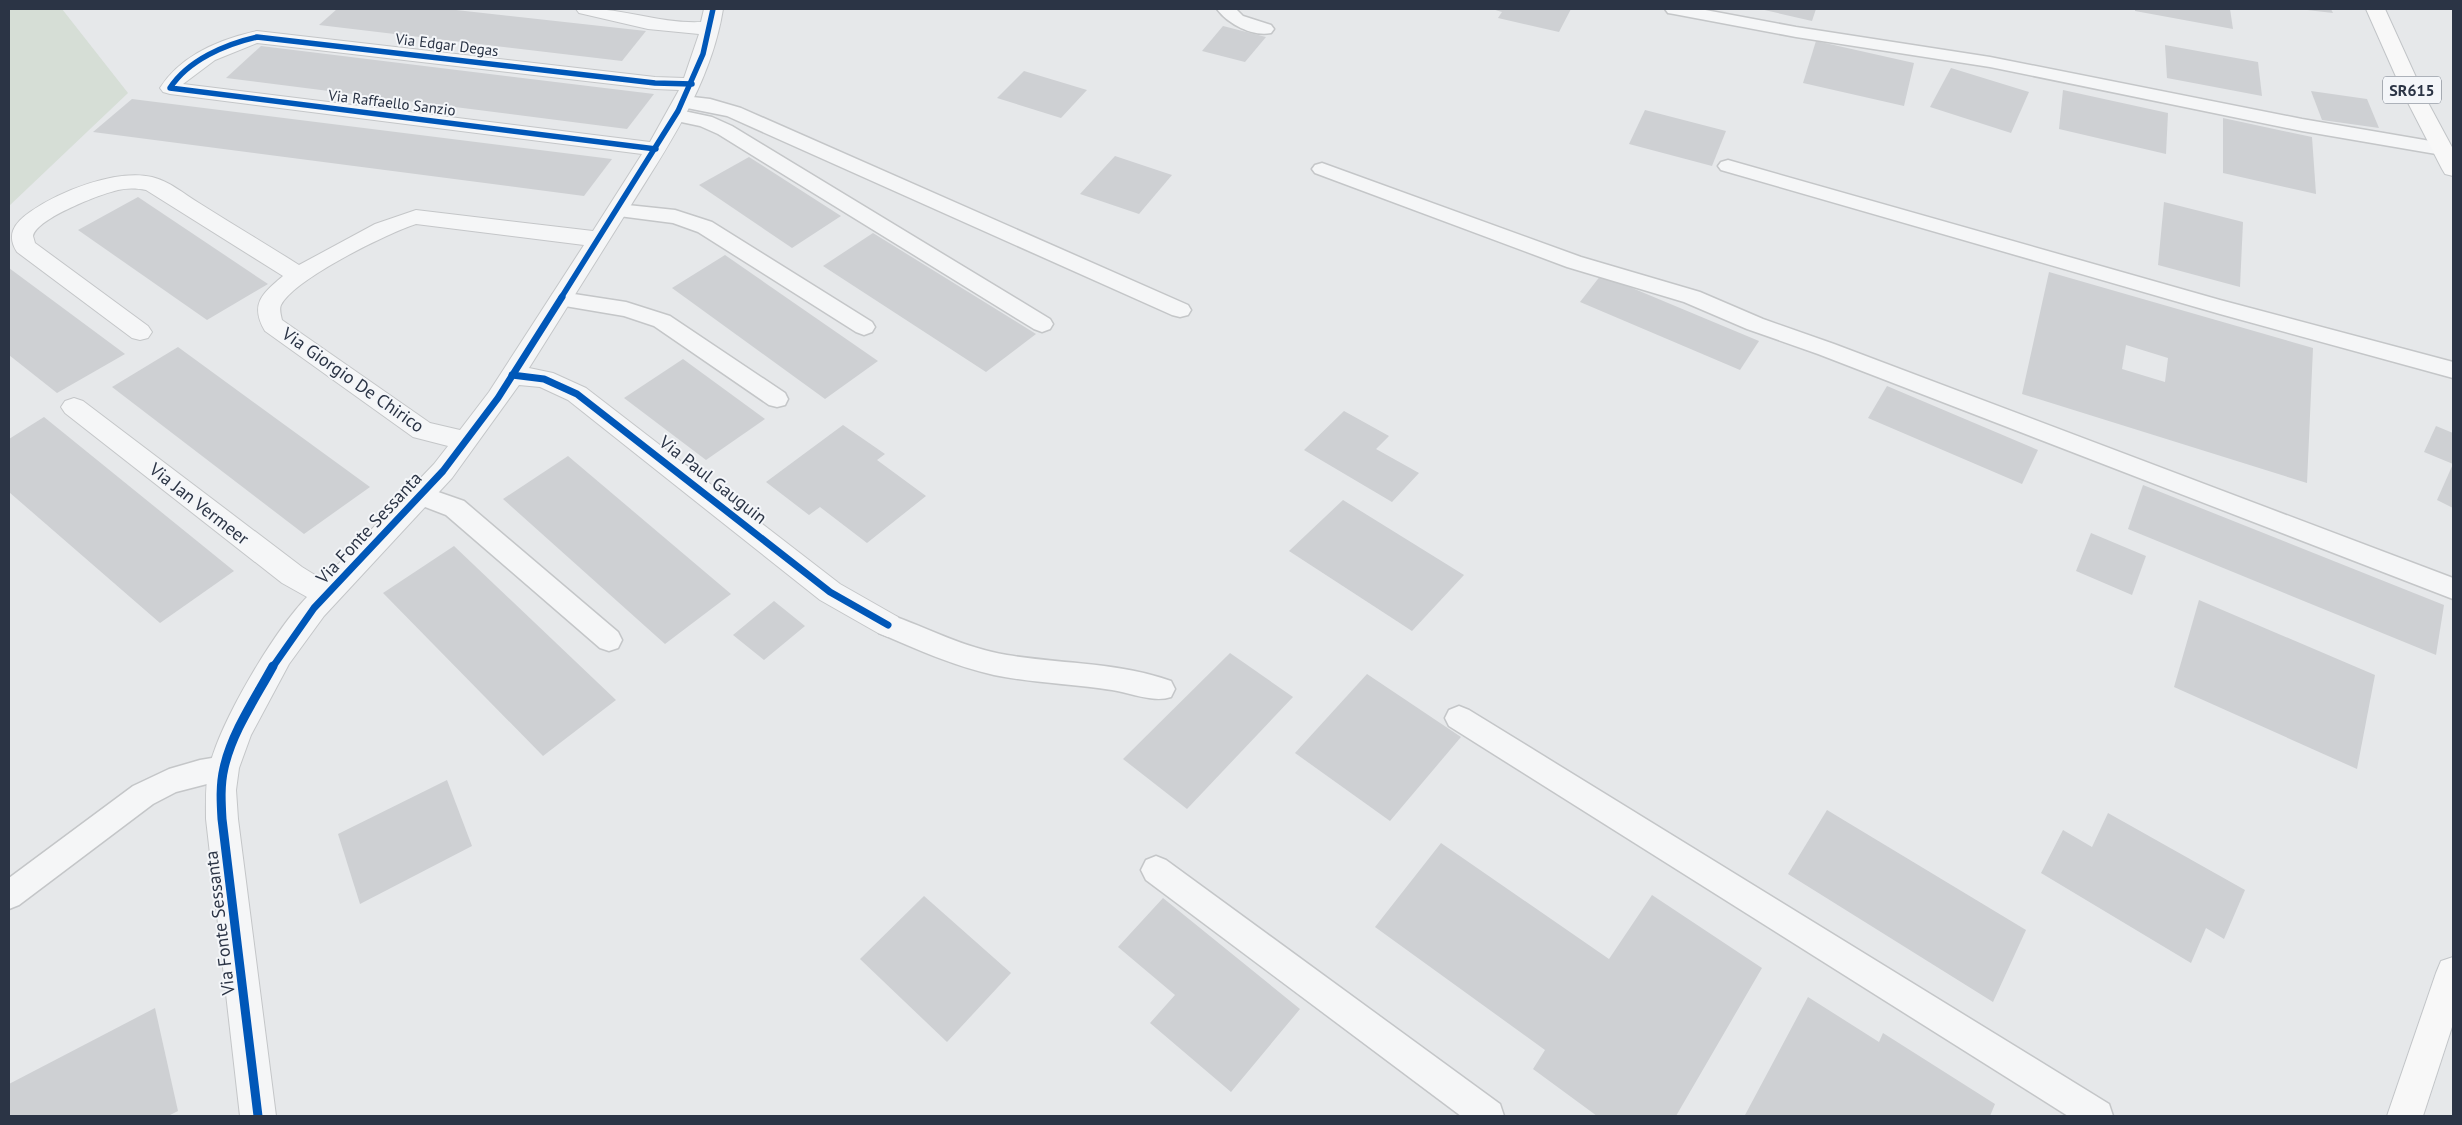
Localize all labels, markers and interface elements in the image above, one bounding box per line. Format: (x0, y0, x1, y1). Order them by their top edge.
street label: Via Edgar Degas (393, 29, 500, 60)
road number: SR615 (2383, 76, 2441, 104)
street label: Via Raffaello Sanzio (326, 85, 457, 120)
street label: Via Giorgio De Chirico (277, 321, 429, 437)
street label: Via Paul Gauguin (654, 430, 772, 529)
street label: Via Jan Vermeer (144, 457, 254, 550)
street label: Via Fonte Sessanta (310, 467, 427, 589)
street label: Via Fonte Sessanta (199, 850, 240, 997)

